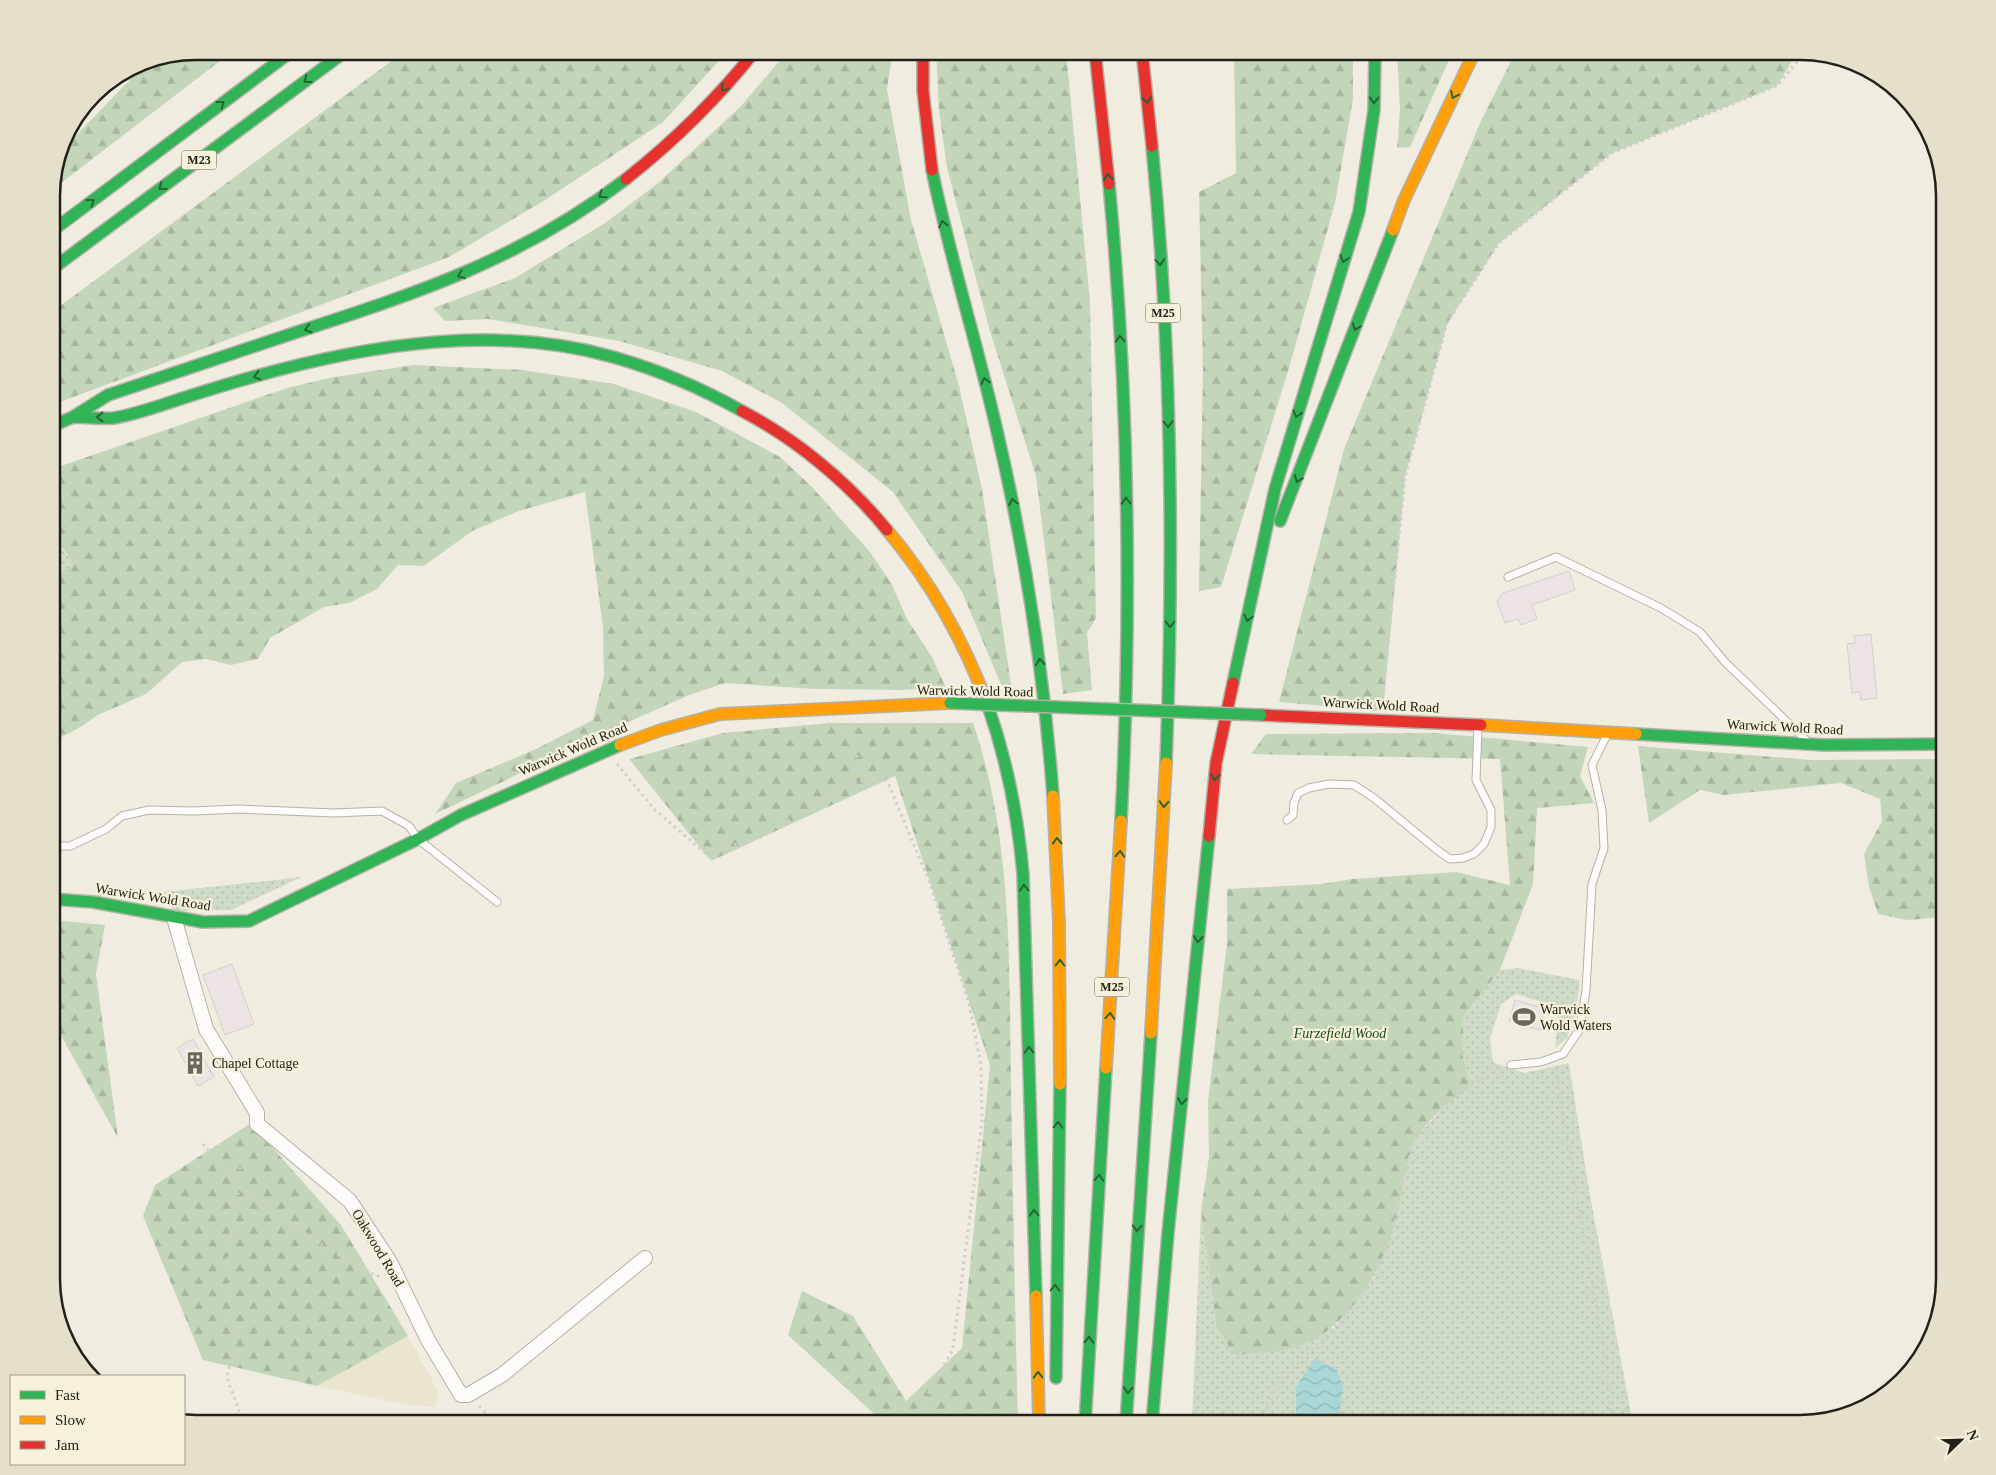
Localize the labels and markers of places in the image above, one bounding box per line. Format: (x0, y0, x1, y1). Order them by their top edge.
place label: Warwick Wold Waters (1540, 1002, 1612, 1033)
sports icon: Warwick Wold Waters (1511, 1004, 1537, 1030)
building icon: Chapel Cottage (182, 1050, 208, 1076)
place label: Chapel Cottage (212, 1056, 299, 1071)

